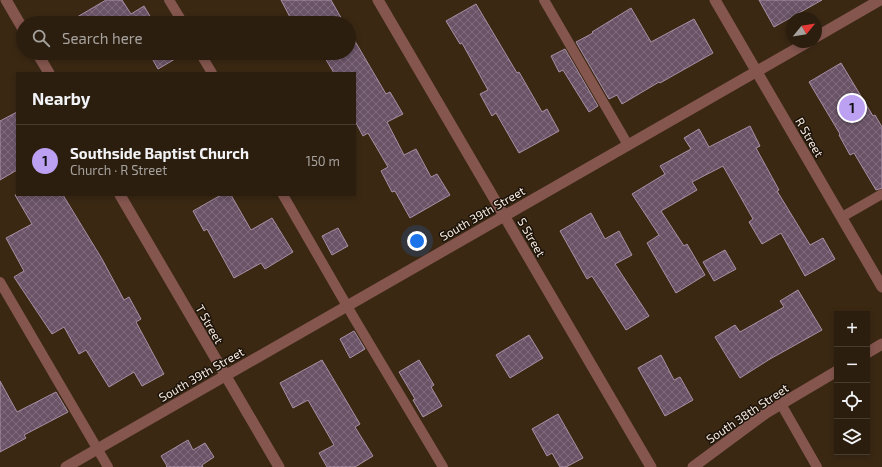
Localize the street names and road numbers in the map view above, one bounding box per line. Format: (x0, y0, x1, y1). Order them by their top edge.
street label: R Street (793, 115, 827, 160)
street label: South 39th Street (437, 183, 527, 243)
street label: S Street (515, 215, 549, 259)
street label: T Street (193, 302, 227, 346)
street label: South 39th Street (156, 344, 246, 404)
street label: South 38th Street (703, 380, 791, 446)

